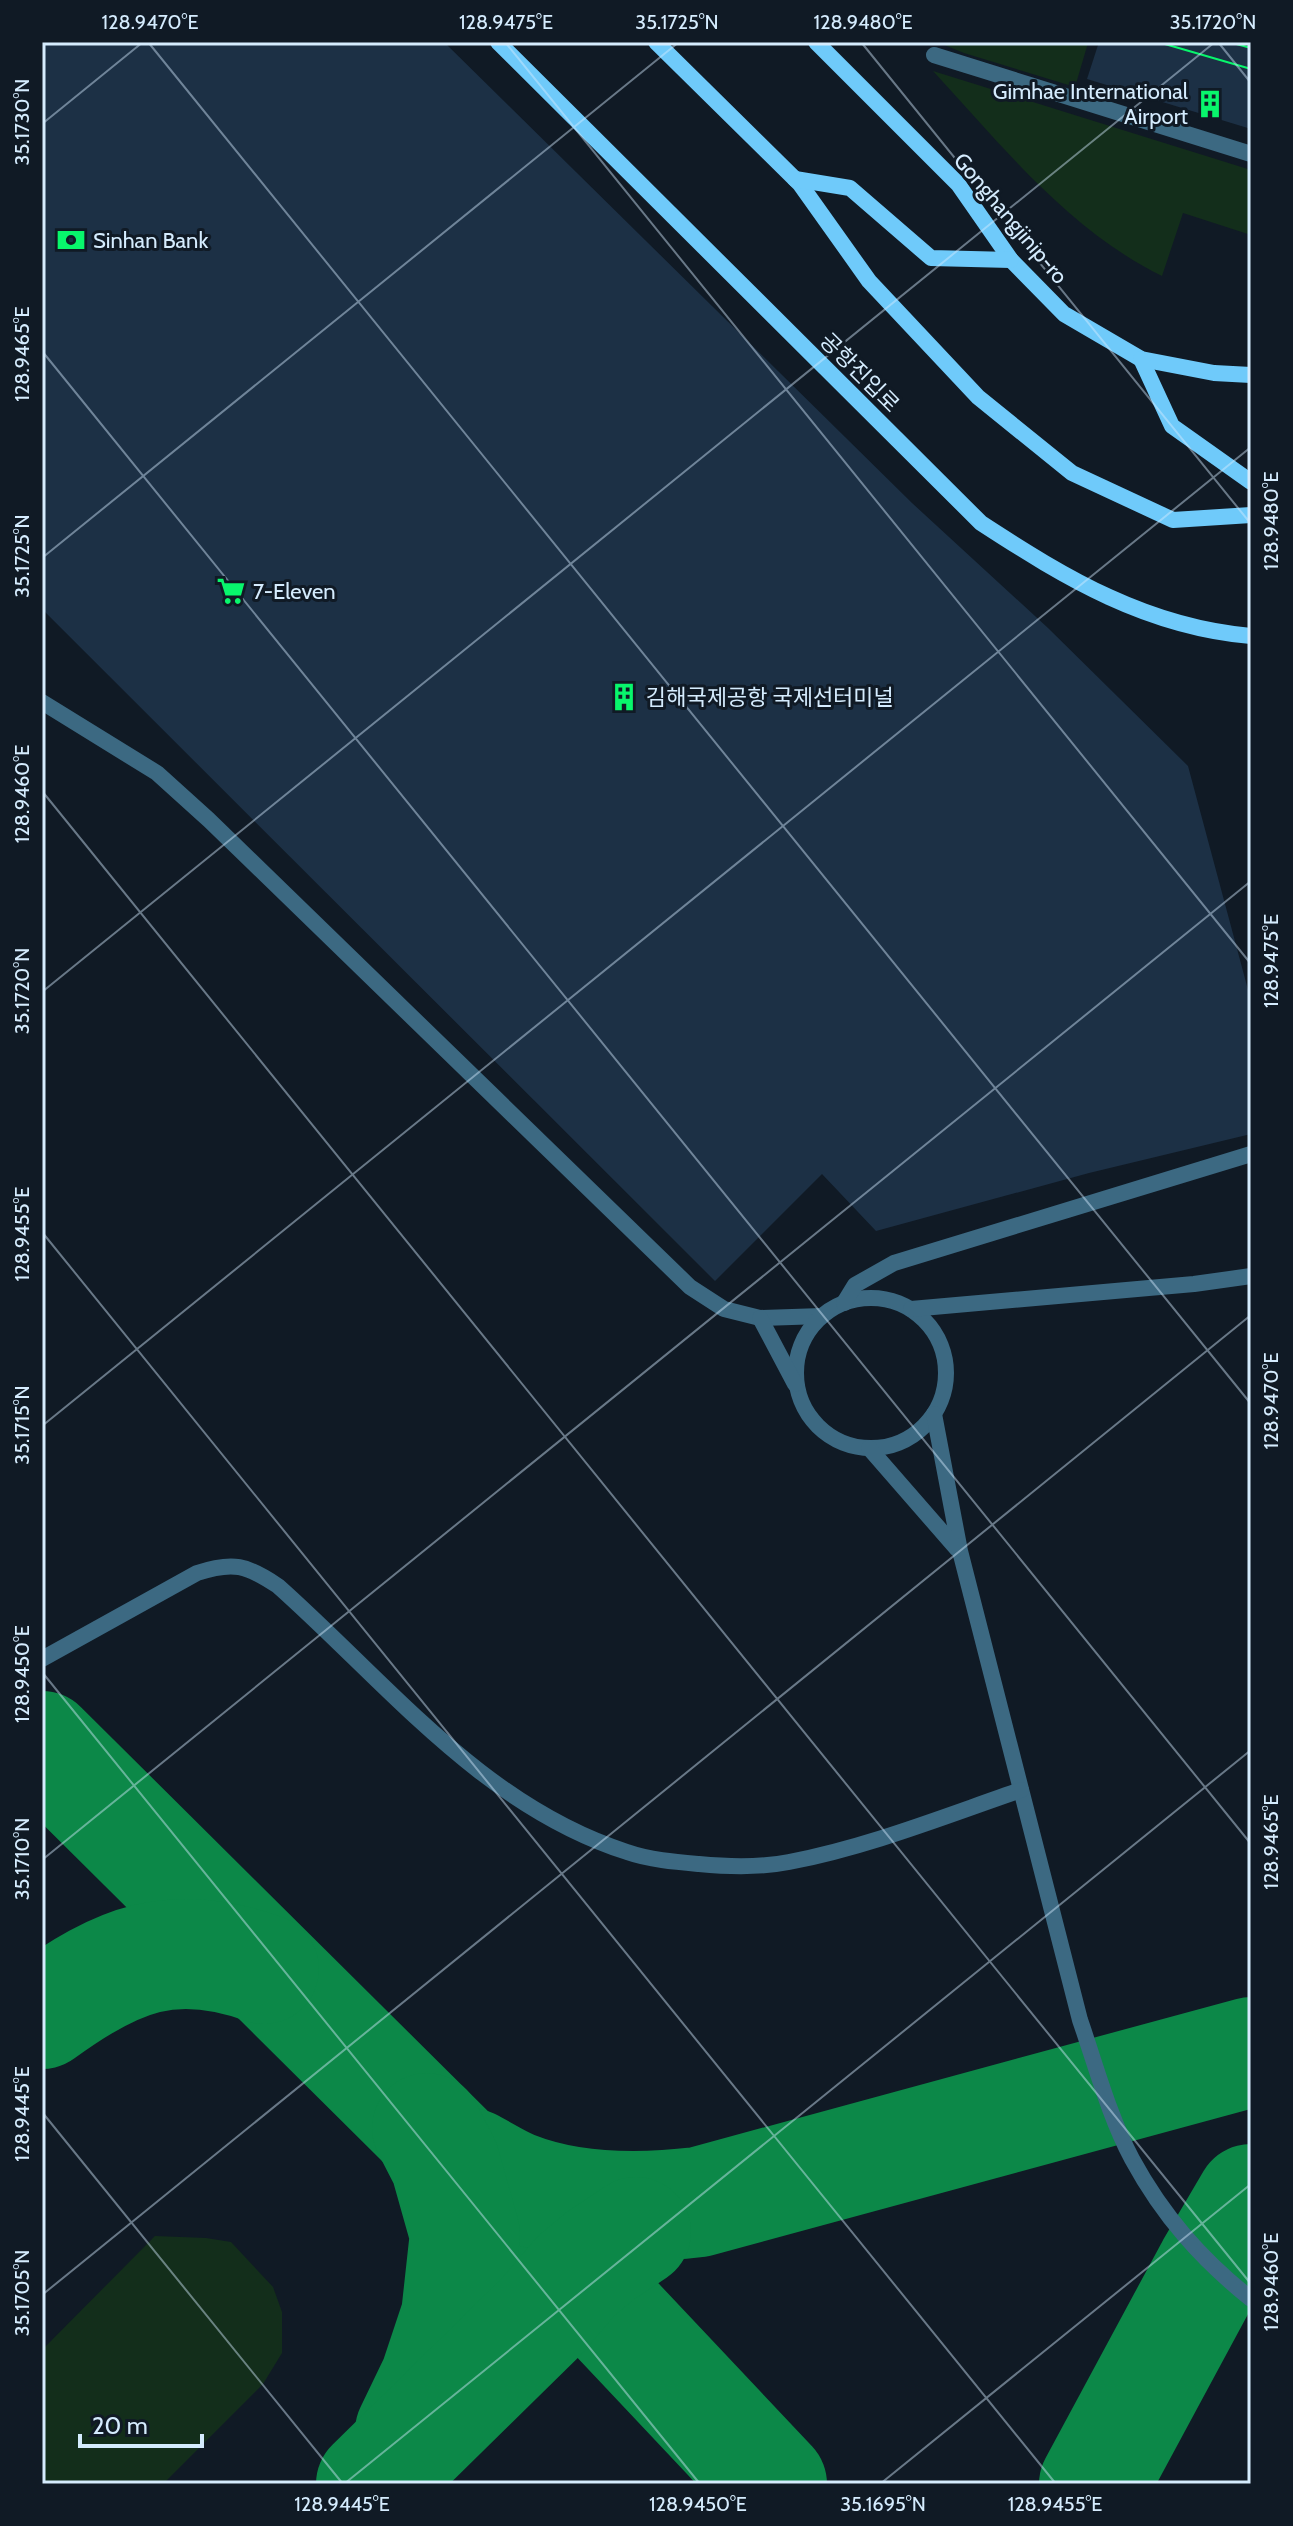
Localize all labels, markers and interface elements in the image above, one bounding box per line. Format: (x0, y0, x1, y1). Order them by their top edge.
text: 128.9470°E (102, 10, 198, 34)
text: 128.9475°E (459, 10, 553, 34)
text: 35.1725°N (635, 10, 719, 34)
text: 128.9480°E (813, 10, 913, 34)
text: 35.1720°N (1170, 10, 1256, 34)
place label: Gimhae International Airport (993, 78, 1189, 130)
text: 35.1730°N (10, 79, 34, 165)
building icon: Gimhae International Airport (1195, 89, 1225, 119)
street label: Gonghangjinip-ro (948, 147, 1073, 289)
bank icon: Sinhan Bank (56, 225, 86, 255)
place label: Sinhan Bank (93, 227, 208, 254)
text: 128.9465°E (10, 306, 34, 402)
street label: 공항진입로 (814, 327, 905, 418)
text: 128.9480°E (1259, 471, 1283, 571)
text: 35.1725°N (10, 514, 34, 598)
supermarket icon: 7-Eleven (216, 576, 246, 606)
place label: 7-Eleven (253, 578, 336, 605)
building icon: 김해국제공항 국제선터미널 (609, 682, 639, 712)
place label: 김해국제공항 국제선터미널 (646, 684, 894, 711)
text: 128.9460°E (10, 745, 34, 843)
text: 128.9475°E (1259, 914, 1283, 1008)
text: 35.1720°N (10, 948, 34, 1034)
text: 128.9455°E (10, 1187, 34, 1281)
text: 128.9470°E (1259, 1353, 1283, 1449)
text: 35.1715°N (10, 1385, 34, 1465)
text: 128.9450°E (10, 1625, 34, 1723)
text: 128.9465°E (1259, 1794, 1283, 1890)
text: 35.1710°N (10, 1818, 34, 1900)
text: 128.9445°E (10, 2066, 34, 2162)
text: 128.9460°E (1259, 2233, 1283, 2331)
text: 35.1705°N (10, 2250, 34, 2336)
scale bar (80, 2398, 202, 2448)
text: 20 m (92, 2411, 148, 2440)
text: 128.9445°E (294, 2492, 390, 2516)
text: 128.9450°E (649, 2492, 747, 2516)
text: 35.1695°N (840, 2492, 926, 2516)
text: 128.9455°E (1008, 2492, 1102, 2516)

